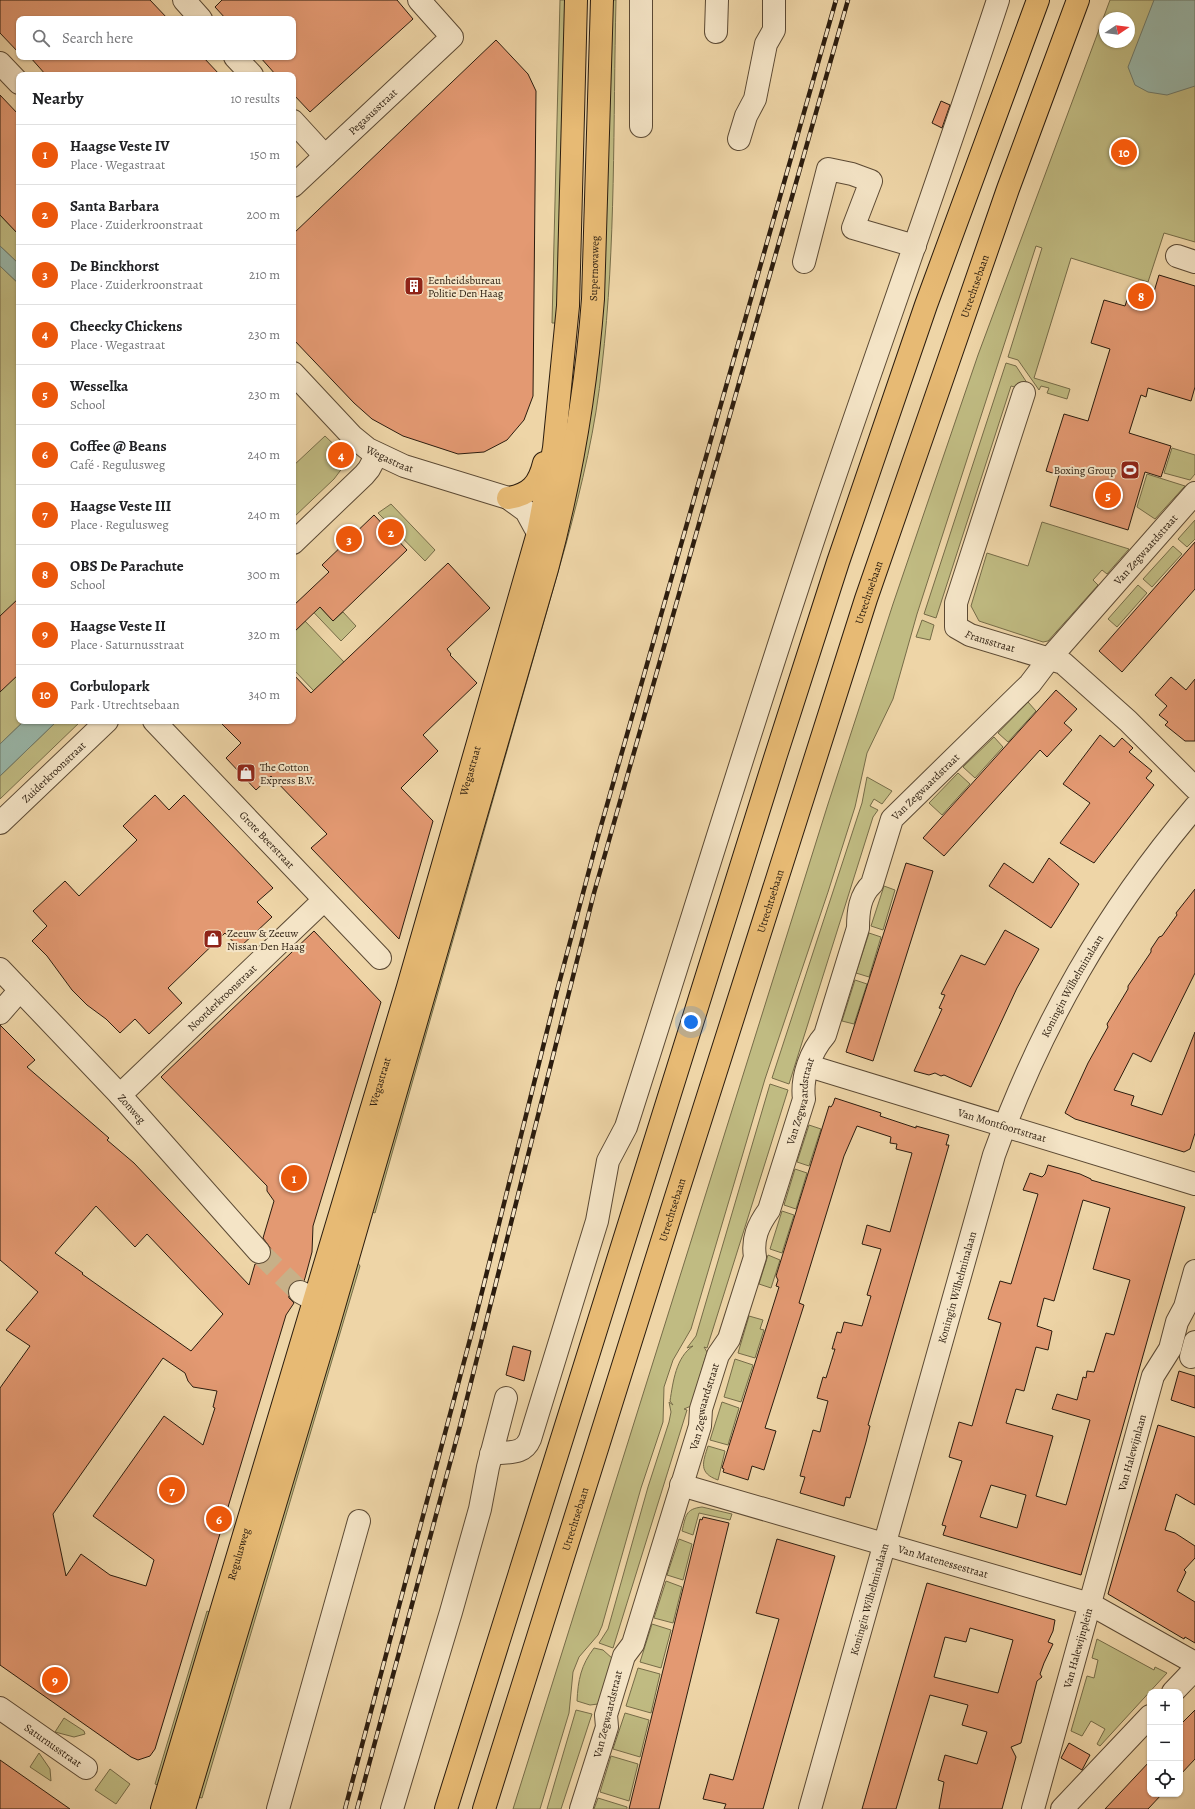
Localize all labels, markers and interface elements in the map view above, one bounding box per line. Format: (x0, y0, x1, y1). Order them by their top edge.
north arrow (1099, 12, 1135, 48)
search box (16, 16, 296, 60)
icon: search (30, 27, 52, 49)
text: Search here (62, 28, 133, 48)
street label: Pegasusstraat (345, 85, 400, 138)
text: Nearby (32, 87, 83, 110)
text: 10 results (230, 90, 280, 107)
text: Haagse Veste IV (70, 136, 170, 156)
pin: 10 (1111, 137, 1137, 167)
text: 1 (43, 146, 47, 163)
text: 150 m (250, 146, 280, 163)
text: Place · Wegastraat (70, 156, 165, 173)
text: Santa Barbara (70, 196, 159, 216)
text: 2 (42, 206, 48, 223)
text: 200 m (247, 206, 280, 223)
text: Place · Zuiderkroonstraat (70, 216, 203, 233)
street label: Supernovaweg (585, 235, 602, 301)
street label: Utrechtsebaan (957, 253, 992, 320)
text: De Binckhorst (70, 256, 159, 276)
text: 3 (42, 266, 48, 283)
text: 210 m (249, 266, 280, 283)
place label: Eenheidsbureau Politie Den Haag (428, 273, 504, 301)
building icon: Eenheidsbureau Politie Den Haag (403, 275, 425, 297)
text: Place · Zuiderkroonstraat (70, 276, 203, 293)
pin: 8 (1128, 281, 1154, 311)
text: Cheecky Chickens (70, 316, 182, 336)
text: 4 (42, 326, 48, 343)
text: 230 m (248, 326, 280, 343)
text: Place · Wegastraat (70, 336, 165, 353)
text: Wesselka (70, 376, 128, 396)
text: 5 (42, 386, 48, 403)
text: 230 m (248, 386, 280, 403)
text: School (70, 396, 105, 413)
text: Coffee @ Beans (70, 436, 167, 456)
pin: 4 (328, 440, 354, 470)
street label: Wegastraat (363, 441, 416, 476)
text: 6 (42, 446, 48, 463)
text: 240 m (248, 446, 280, 463)
text: Café · Regulusweg (70, 456, 165, 473)
sports icon: Boxing Group (1119, 459, 1141, 481)
place label: Boxing Group (1054, 463, 1116, 478)
pin: 5 (1095, 480, 1121, 510)
text: Haagse Veste III (70, 496, 171, 516)
text: 7 (42, 506, 48, 523)
text: 240 m (248, 506, 280, 523)
street label: Van Zegwaardstraat (1110, 510, 1181, 589)
text: Place · Regulusweg (70, 516, 169, 533)
pin: 2 (378, 517, 404, 547)
pin: 3 (336, 524, 362, 554)
text: OBS De Parachute (70, 556, 184, 576)
street label: Utrechtsebaan (851, 559, 886, 626)
text: 8 (42, 566, 48, 583)
text: 300 m (247, 566, 280, 583)
text: School (70, 576, 105, 593)
text: Haagse Veste II (70, 616, 166, 636)
text: 9 (42, 626, 48, 643)
text: 320 m (248, 626, 280, 643)
street label: Fransstraat (962, 626, 1017, 656)
text: Place · Saturnusstraat (70, 636, 184, 653)
text: Corbulopark (70, 676, 149, 696)
text: 10 (39, 686, 51, 703)
text: 340 m (248, 686, 280, 703)
text: Park · Utrechtsebaan (70, 696, 180, 713)
street label: Zuiderkroonstraat (18, 738, 89, 806)
street label: Wegastraat (455, 744, 484, 798)
street label: Van Zegwaardstraat (887, 750, 963, 824)
place label: The Cotton Express B.V. (260, 760, 315, 788)
shop icon: The Cotton Express B.V. (235, 762, 257, 784)
street label: Grote Beerstraat (236, 808, 298, 872)
street label: Utrechtsebaan (753, 867, 787, 935)
place label: Zeeuw & Zeeuw Nissan Den Haag (227, 926, 305, 954)
shop icon: Zeeuw & Zeeuw Nissan Den Haag (202, 928, 224, 950)
street label: Koningin Wilhelminalaan (1037, 931, 1107, 1040)
street label: Noorderkroonstraat (184, 961, 260, 1034)
your location (681, 1012, 701, 1032)
street label: Wegastraat (365, 1055, 394, 1109)
street label: Van Zegwaardstraat (782, 1055, 818, 1148)
street label: Zonweg (115, 1090, 150, 1127)
street label: Van Montfoortstraat (955, 1104, 1049, 1146)
pin: 1 (281, 1163, 307, 1193)
street label: Utrechtsebaan (655, 1176, 689, 1243)
street label: Koningin Wilhelminalaan (934, 1230, 980, 1345)
street label: Van Zegwaardstraat (685, 1361, 723, 1453)
street label: Van Halewijnlaan (1114, 1413, 1150, 1493)
pin: 7 (159, 1475, 185, 1505)
street label: Utrechtsebaan (558, 1485, 592, 1552)
pin: 6 (206, 1504, 232, 1534)
street label: Regulusweg (223, 1526, 253, 1582)
street label: Koningin Wilhelminalaan (846, 1541, 892, 1657)
street label: Van Matenessestraat (895, 1541, 990, 1582)
street label: Van Halewijnplein (1059, 1606, 1096, 1691)
pin: 9 (42, 1665, 68, 1695)
street label: Van Zegwaardstraat (590, 1668, 626, 1760)
map controls (1147, 1689, 1183, 1797)
button: + (1147, 1689, 1183, 1725)
street label: Saturnusstraat (21, 1720, 85, 1771)
button: − (1147, 1725, 1183, 1761)
button: locate (1147, 1761, 1183, 1797)

